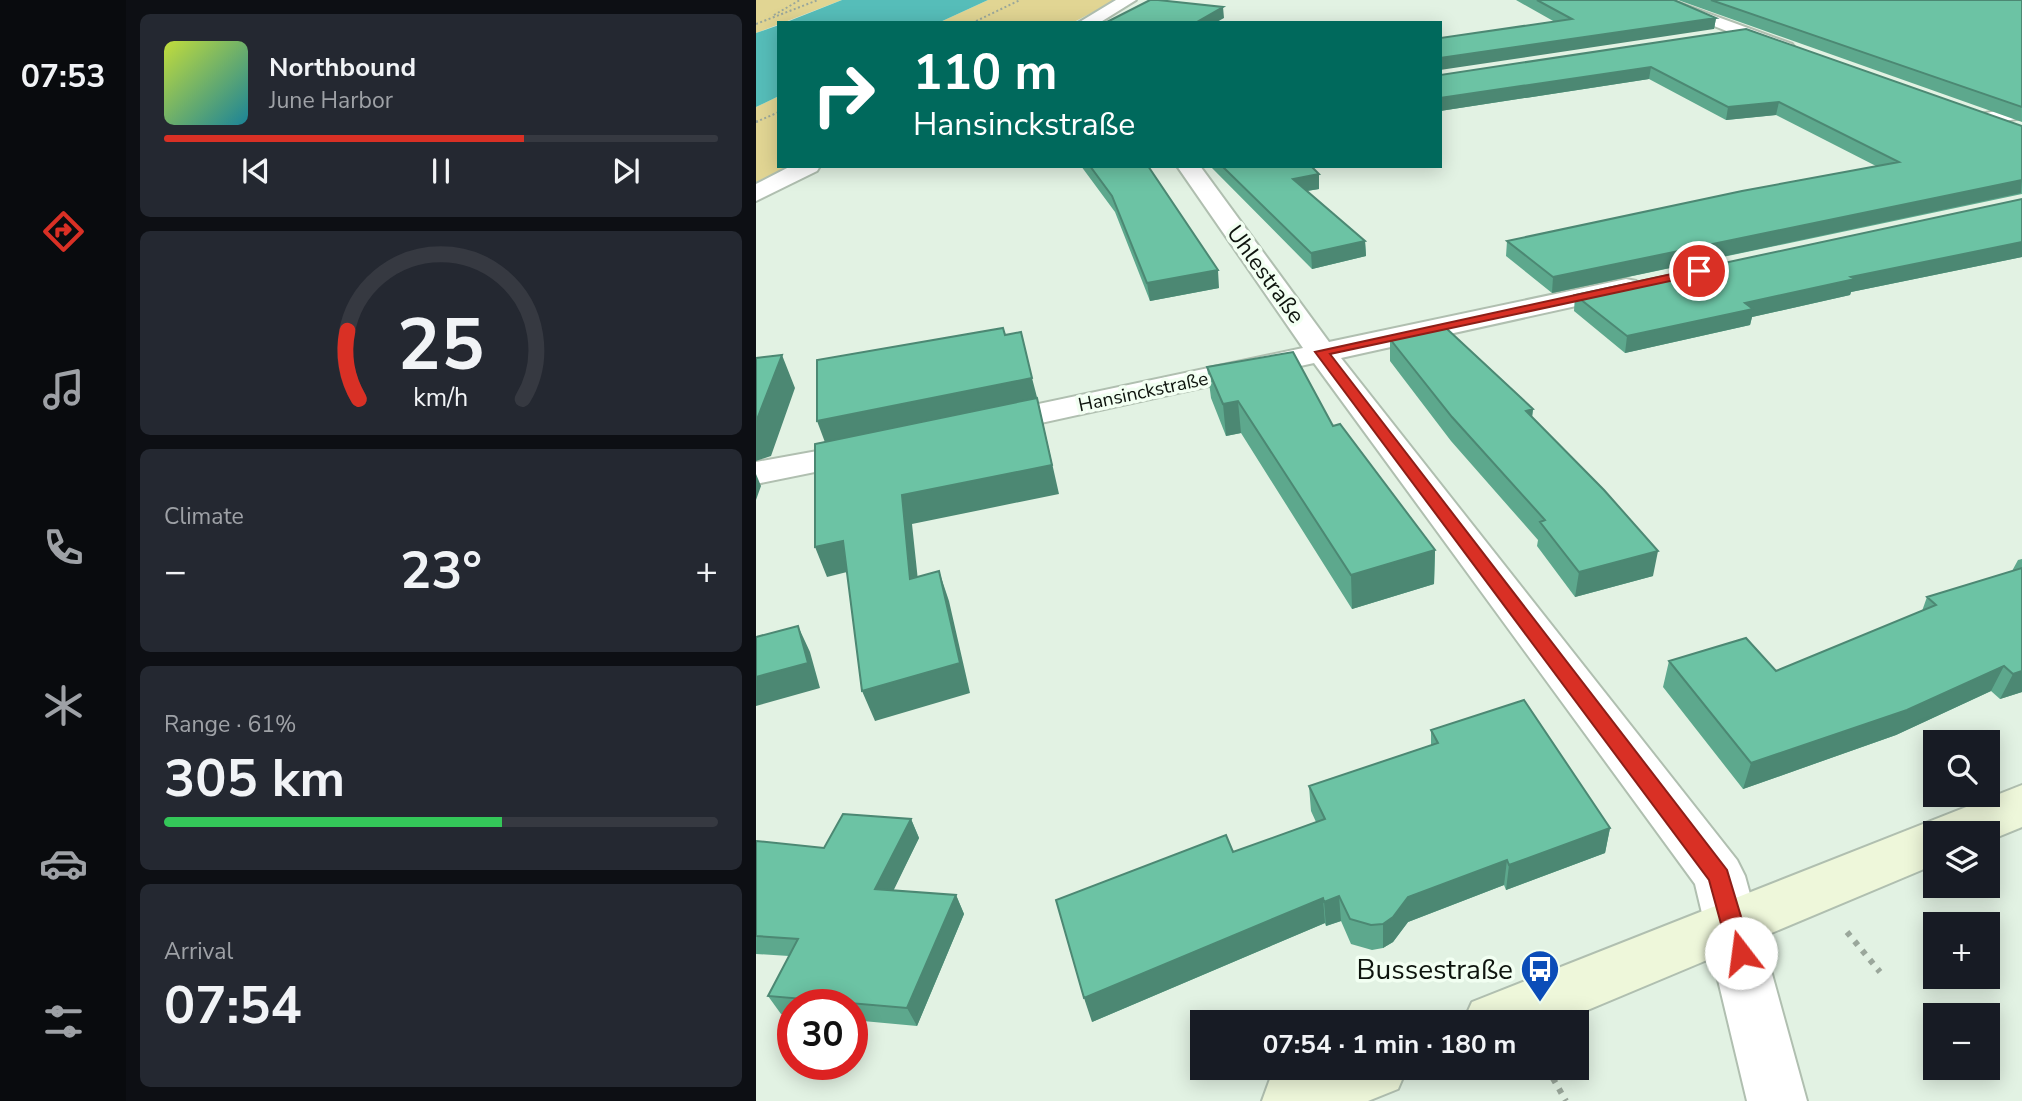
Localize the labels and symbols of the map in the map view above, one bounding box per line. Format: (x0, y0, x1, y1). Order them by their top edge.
street label: Uhlestraße (1219, 219, 1312, 330)
pin (1669, 241, 1729, 301)
street label: Hansinckstraße (1076, 366, 1210, 418)
position arrow (1704, 916, 1778, 990)
bus stop icon: Bussestraße (1519, 948, 1561, 1003)
place label: Bussestraße (1357, 951, 1513, 989)
speed limit sign: 30 (777, 989, 868, 1080)

